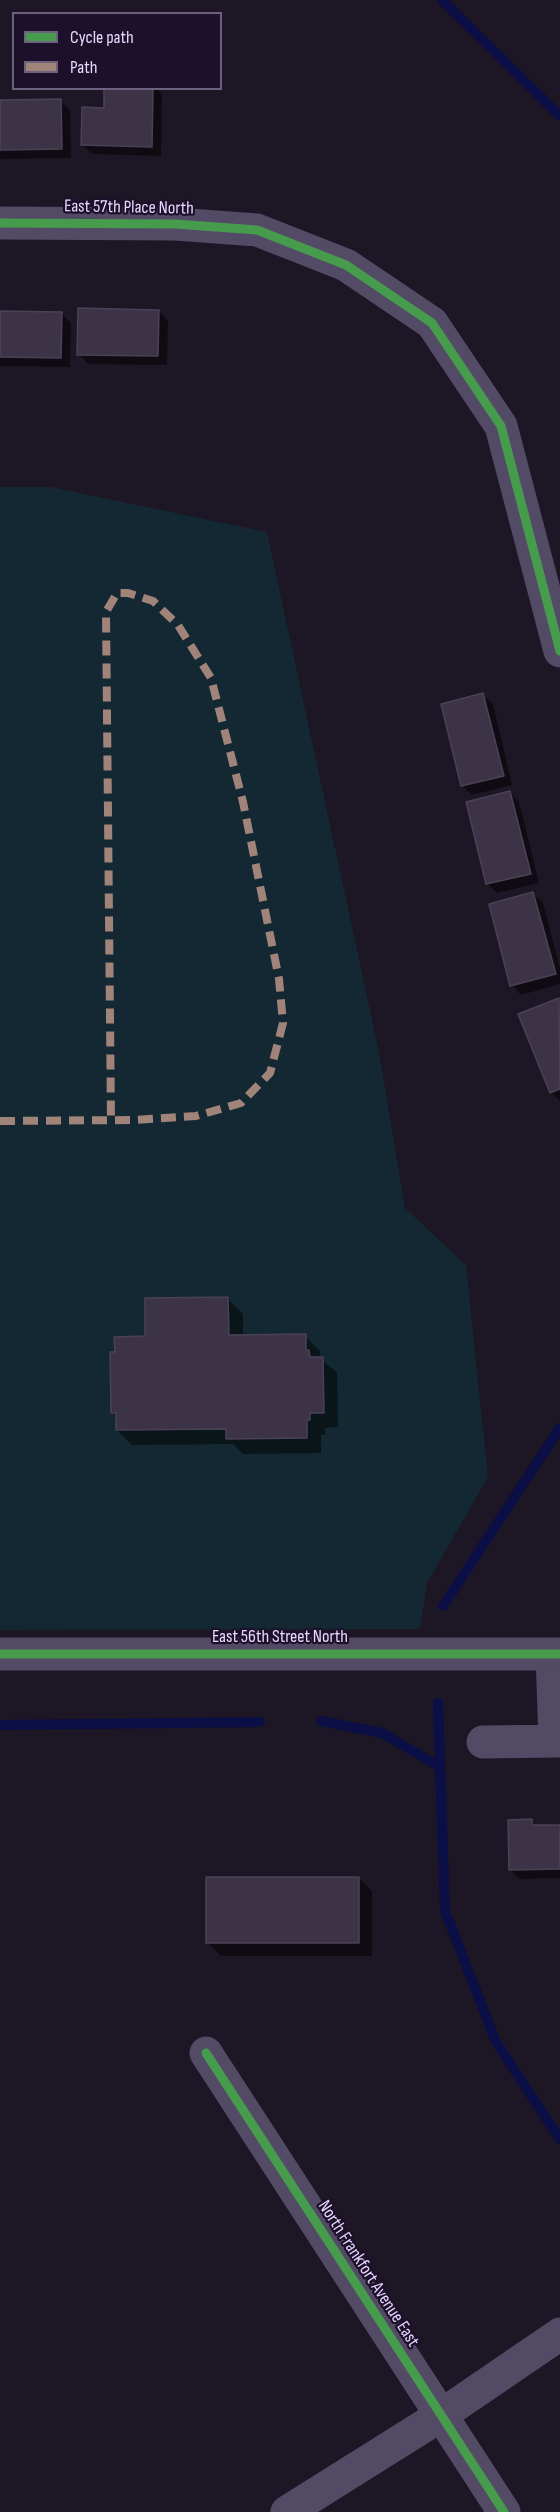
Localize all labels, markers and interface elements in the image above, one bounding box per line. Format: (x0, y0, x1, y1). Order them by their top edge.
legend (12, 12, 222, 90)
text: Cycle path (70, 27, 134, 48)
text: Path (70, 57, 98, 78)
street label: East 57th Place North (64, 196, 194, 220)
street label: East 56th Street North (212, 1626, 348, 1648)
street label: North Frankfort Avenue East (313, 2197, 423, 2351)

